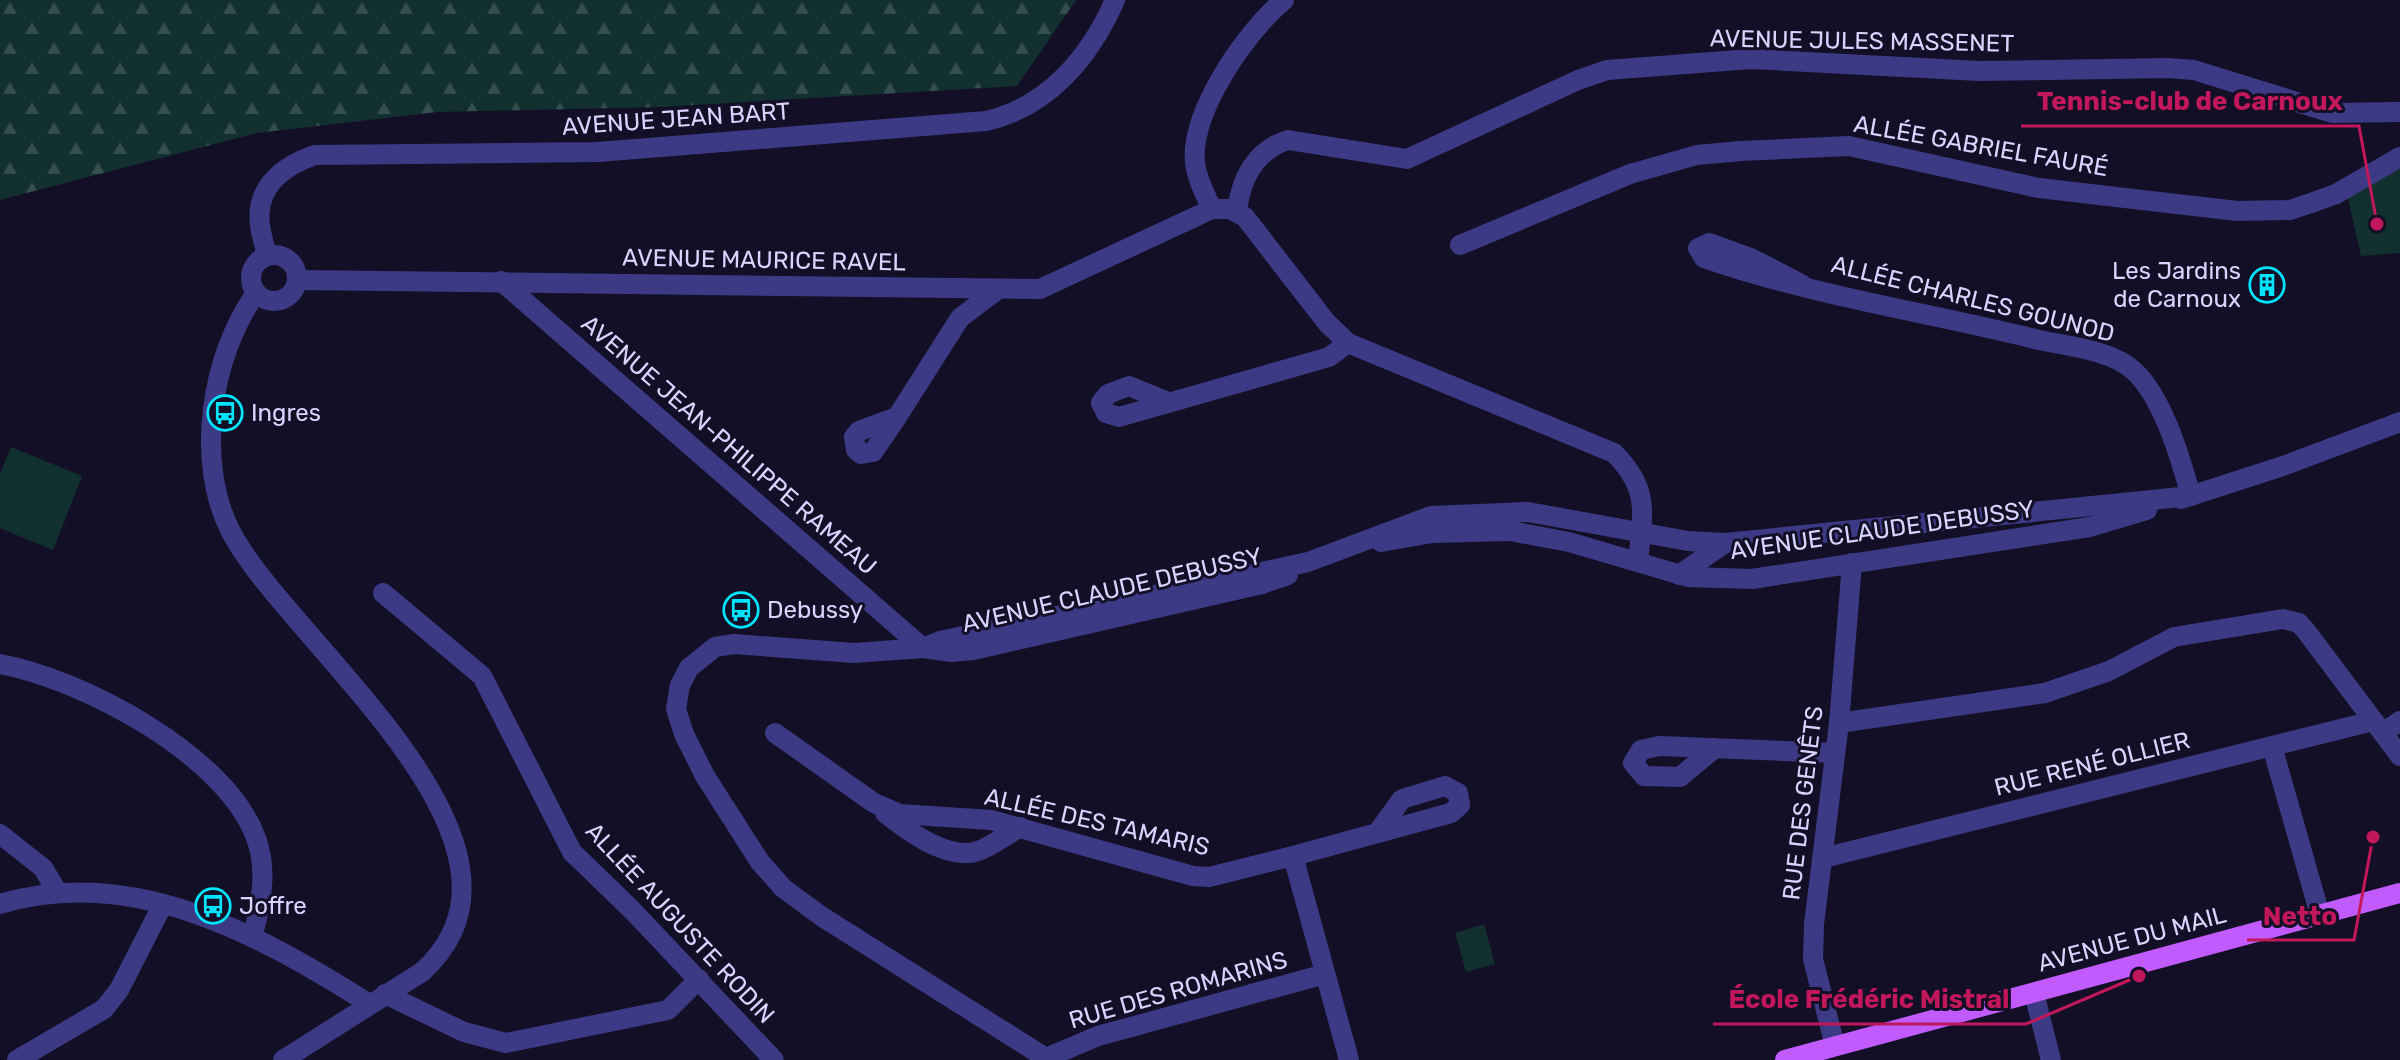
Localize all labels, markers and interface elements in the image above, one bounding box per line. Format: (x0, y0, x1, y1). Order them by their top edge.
street label: AVENUE JULES MASSENET (1710, 24, 2015, 58)
callout: Tennis-club de Carnoux (2021, 76, 2359, 126)
text: Tennis-club de Carnoux (2037, 86, 2343, 117)
street label: AVENUE JEAN BART (561, 97, 791, 141)
street label: ALLÉE GABRIEL FAURÉ (1852, 110, 2110, 182)
street label: AVENUE MAURICE RAVEL (622, 244, 907, 276)
street label: ALLÉE CHARLES GOUNOD (1829, 250, 2117, 348)
place label: Les Jardins de Carnoux (2112, 257, 2241, 313)
building icon: Les Jardins de Carnoux (2248, 266, 2286, 304)
street label: AVENUE JEAN-PHILIPPE RAMEAU (576, 309, 882, 581)
bus stop icon: Ingres (206, 394, 244, 432)
place label: Ingres (251, 399, 321, 427)
street label: AVENUE CLAUDE DEBUSSY (1728, 495, 2036, 565)
street label: AVENUE CLAUDE DEBUSSY (959, 542, 1265, 638)
bus stop icon: Debussy (722, 591, 760, 629)
place label: Debussy (767, 596, 863, 624)
street label: RUE DES GENÊTS (1777, 704, 1829, 902)
street label: RUE RENÉ OLLIER (1991, 726, 2193, 802)
street label: ALLÉE DES TAMARIS (982, 782, 1212, 862)
street label: ALLÉE AUGUSTE RODIN (580, 817, 780, 1029)
bus stop icon: Joffre (194, 887, 232, 925)
callout: Netto (2247, 890, 2354, 940)
place label: Joffre (239, 892, 307, 920)
street label: AVENUE DU MAIL (2035, 900, 2230, 978)
text: Netto (2263, 901, 2337, 932)
street label: RUE DES ROMARINS (1066, 945, 1290, 1035)
callout: École Frédéric Mistral (1713, 974, 2026, 1024)
text: École Frédéric Mistral (1729, 984, 2009, 1015)

